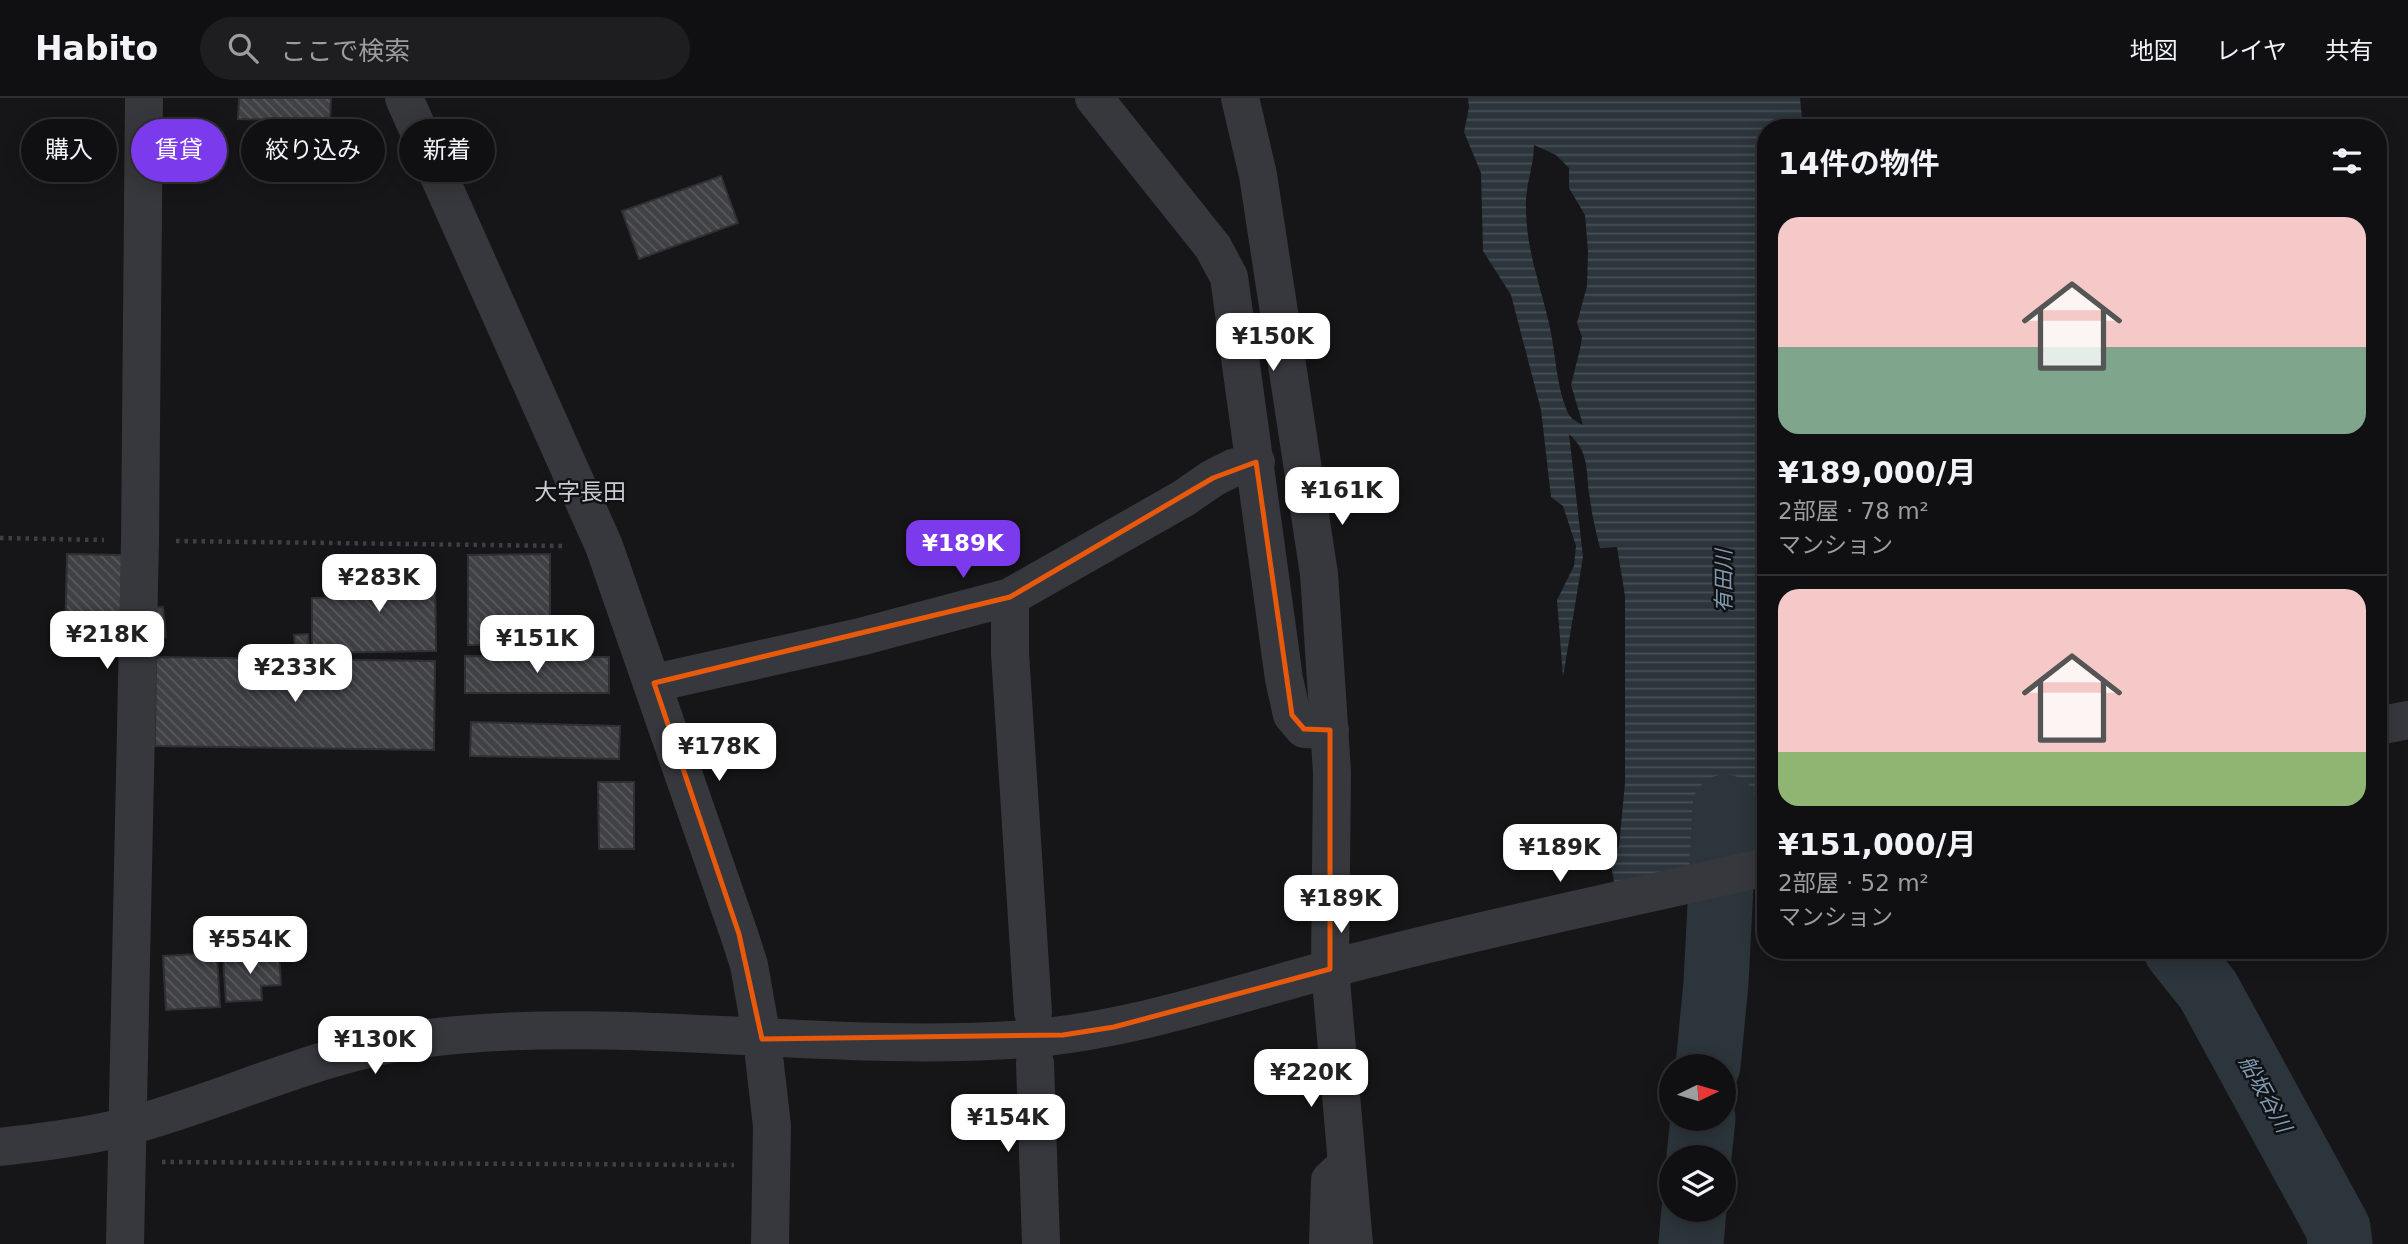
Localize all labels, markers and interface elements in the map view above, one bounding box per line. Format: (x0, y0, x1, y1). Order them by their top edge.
search box (200, 17, 690, 80)
text: Habito (35, 29, 158, 68)
icon: search (224, 29, 262, 67)
text: ここで検索 (280, 36, 410, 66)
text: 地図 (2130, 37, 2178, 65)
text: レイヤ (2216, 37, 2287, 65)
text: 共有 (2325, 37, 2373, 65)
chip: 購入 (21, 119, 117, 182)
chip: 賃貸 (131, 119, 227, 182)
chip: 絞り込み (241, 119, 385, 182)
chip: 新着 (399, 119, 495, 182)
icon: filters (2328, 142, 2366, 180)
text: 14件の物件 (1778, 146, 1940, 181)
icon: home (2009, 263, 2135, 389)
pin: ¥150K (1224, 314, 1322, 373)
text: ¥150K (1232, 323, 1314, 349)
text: ¥189,000/月 (1778, 455, 1976, 490)
pin: ¥161K (1293, 468, 1391, 527)
text: ¥161K (1301, 477, 1383, 503)
district label: 大字長田 (534, 479, 626, 505)
text: 2部屋 · 78 m² (1778, 498, 1929, 524)
pin: ¥189K (914, 520, 1012, 580)
text: ¥189K (922, 530, 1004, 556)
text: マンション (1778, 532, 1893, 558)
water label: 有田川 (1712, 548, 1736, 613)
pin: ¥283K (330, 554, 428, 614)
text: ¥283K (338, 564, 420, 590)
pin: ¥218K (58, 612, 156, 671)
pin: ¥151K (488, 616, 586, 675)
text: ¥218K (66, 621, 148, 647)
text: ¥151K (496, 625, 578, 651)
icon: home (2009, 635, 2135, 761)
pin: ¥233K (246, 644, 344, 704)
text: ¥233K (254, 654, 336, 680)
pin: ¥178K (670, 724, 768, 783)
text: ¥178K (678, 733, 760, 759)
pin: ¥189K (1511, 824, 1609, 884)
text: ¥151,000/月 (1778, 827, 1976, 862)
text: ¥189K (1519, 834, 1601, 860)
text: 2部屋 · 52 m² (1778, 870, 1929, 896)
pin: ¥189K (1292, 876, 1390, 935)
text: ¥189K (1300, 885, 1382, 911)
text: マンション (1778, 904, 1893, 930)
pin: ¥554K (201, 916, 299, 976)
text: ¥554K (209, 926, 291, 952)
pin: ¥130K (326, 1016, 424, 1076)
text: ¥130K (334, 1026, 416, 1052)
pin: ¥220K (1262, 1049, 1360, 1109)
water label: 船坂谷川 (2234, 1051, 2297, 1138)
north arrow (1659, 1054, 1736, 1130)
map controls (1659, 1054, 1736, 1222)
text: ¥220K (1270, 1059, 1352, 1085)
pin: ¥154K (959, 1094, 1057, 1154)
text: ¥154K (967, 1104, 1049, 1130)
button: layers (1659, 1145, 1736, 1222)

